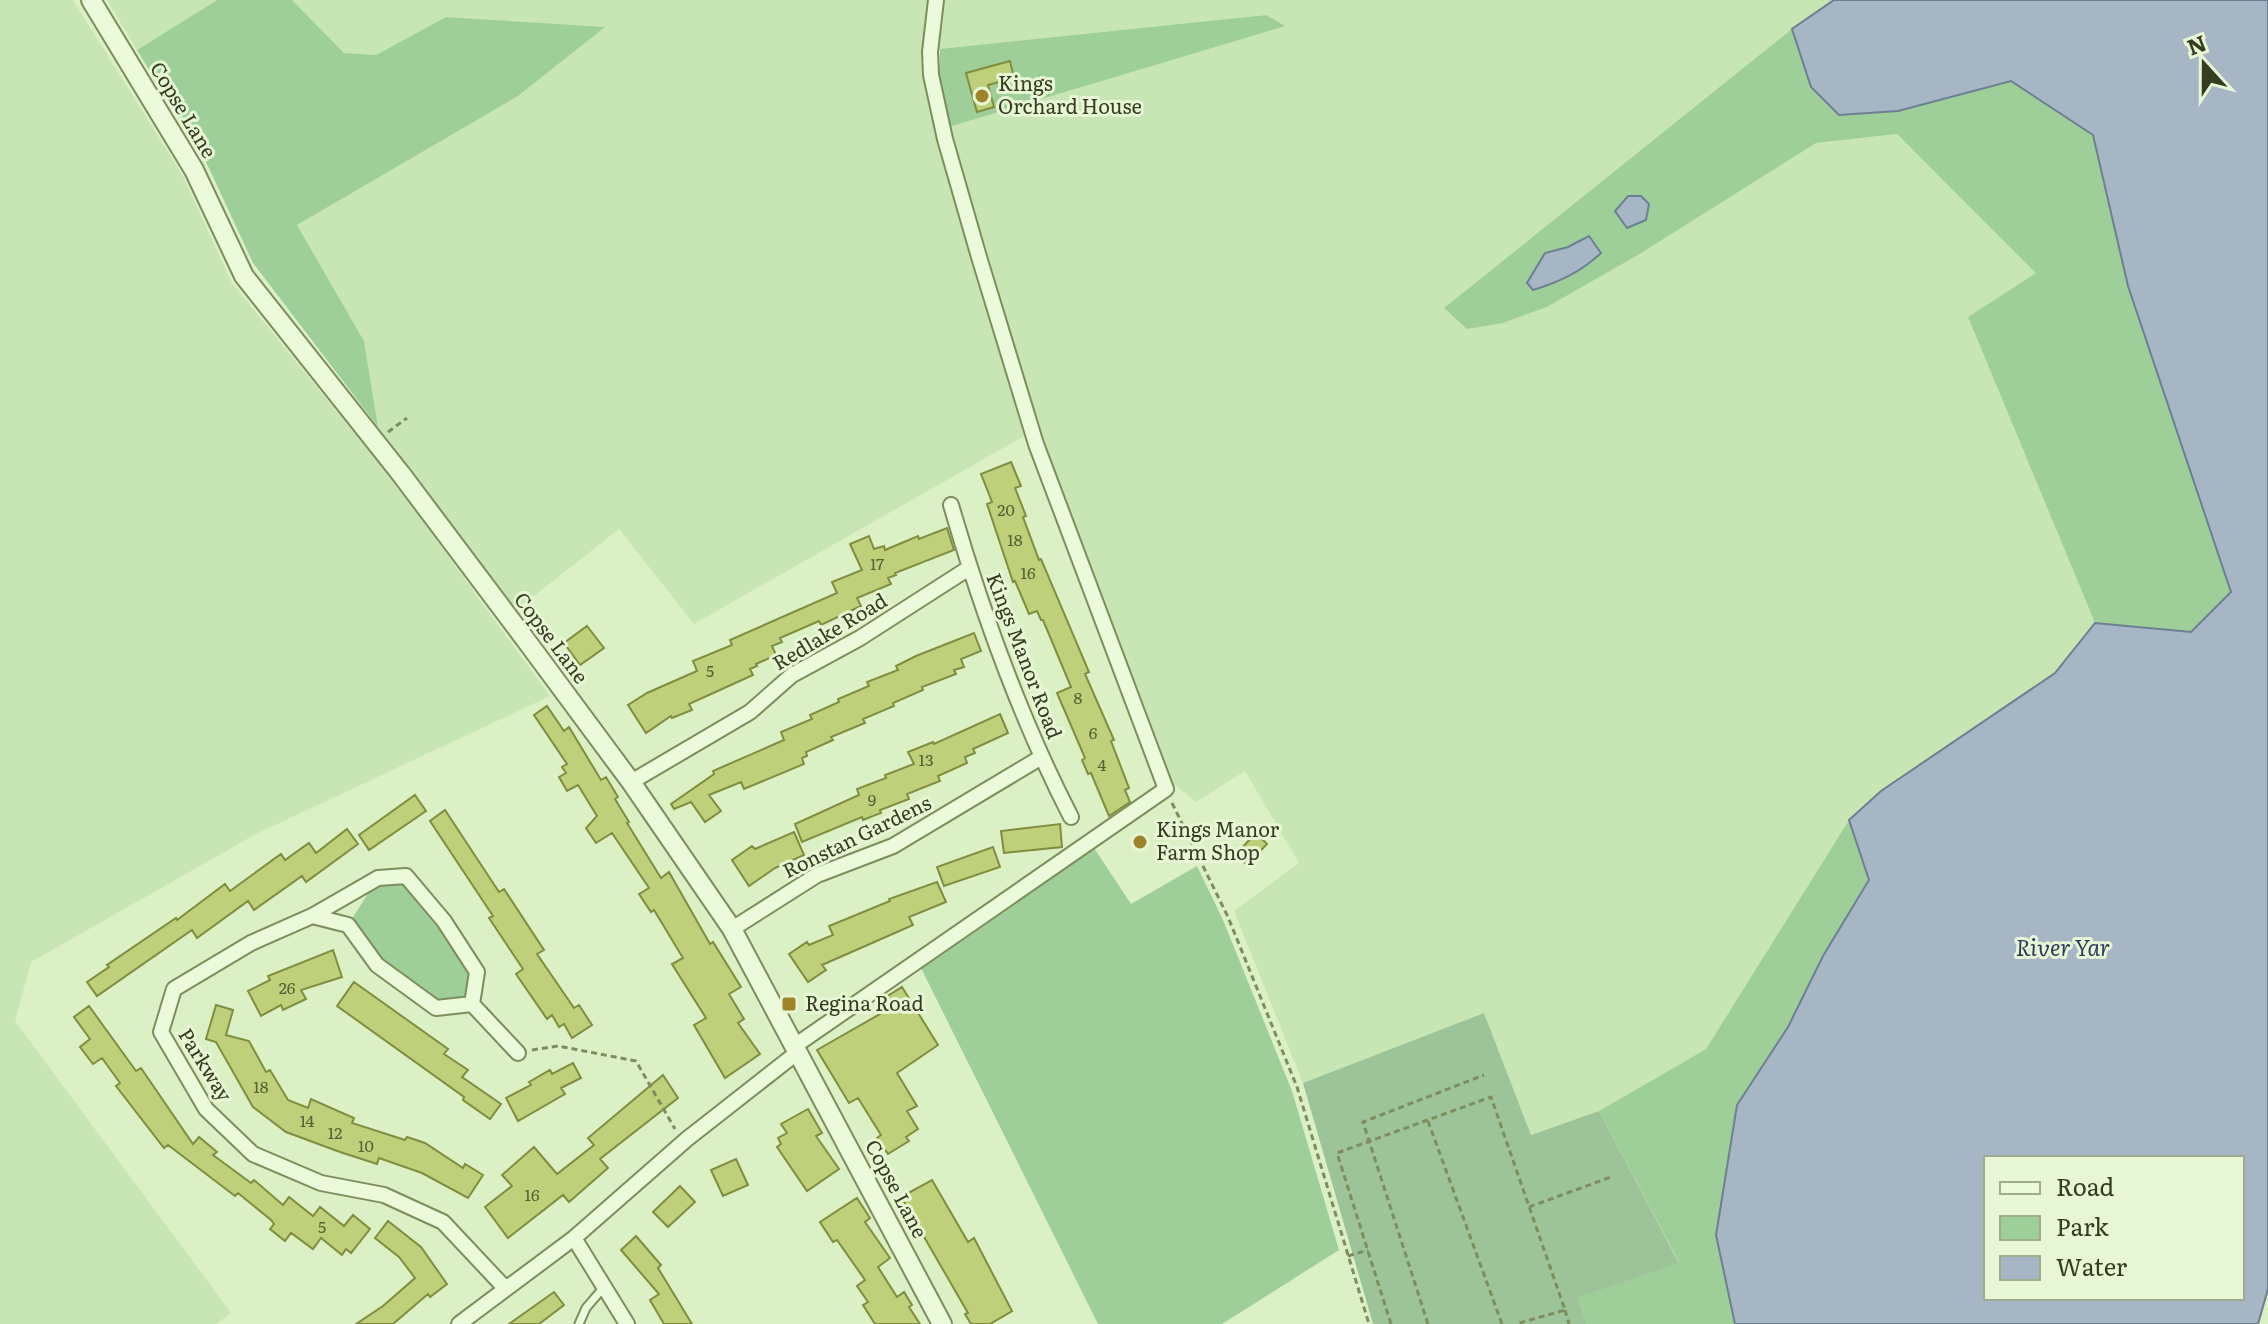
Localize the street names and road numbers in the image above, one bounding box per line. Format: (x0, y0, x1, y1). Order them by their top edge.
street label: Copse Lane (144, 55, 225, 163)
street label: Kings Manor Road (980, 568, 1071, 743)
street label: Redlake Road (766, 584, 892, 676)
street label: Copse Lane (508, 585, 597, 689)
street label: Ronstan Gardens (777, 786, 936, 884)
street label: Parkway (172, 1021, 241, 1107)
street label: Copse Lane (859, 1133, 936, 1243)

